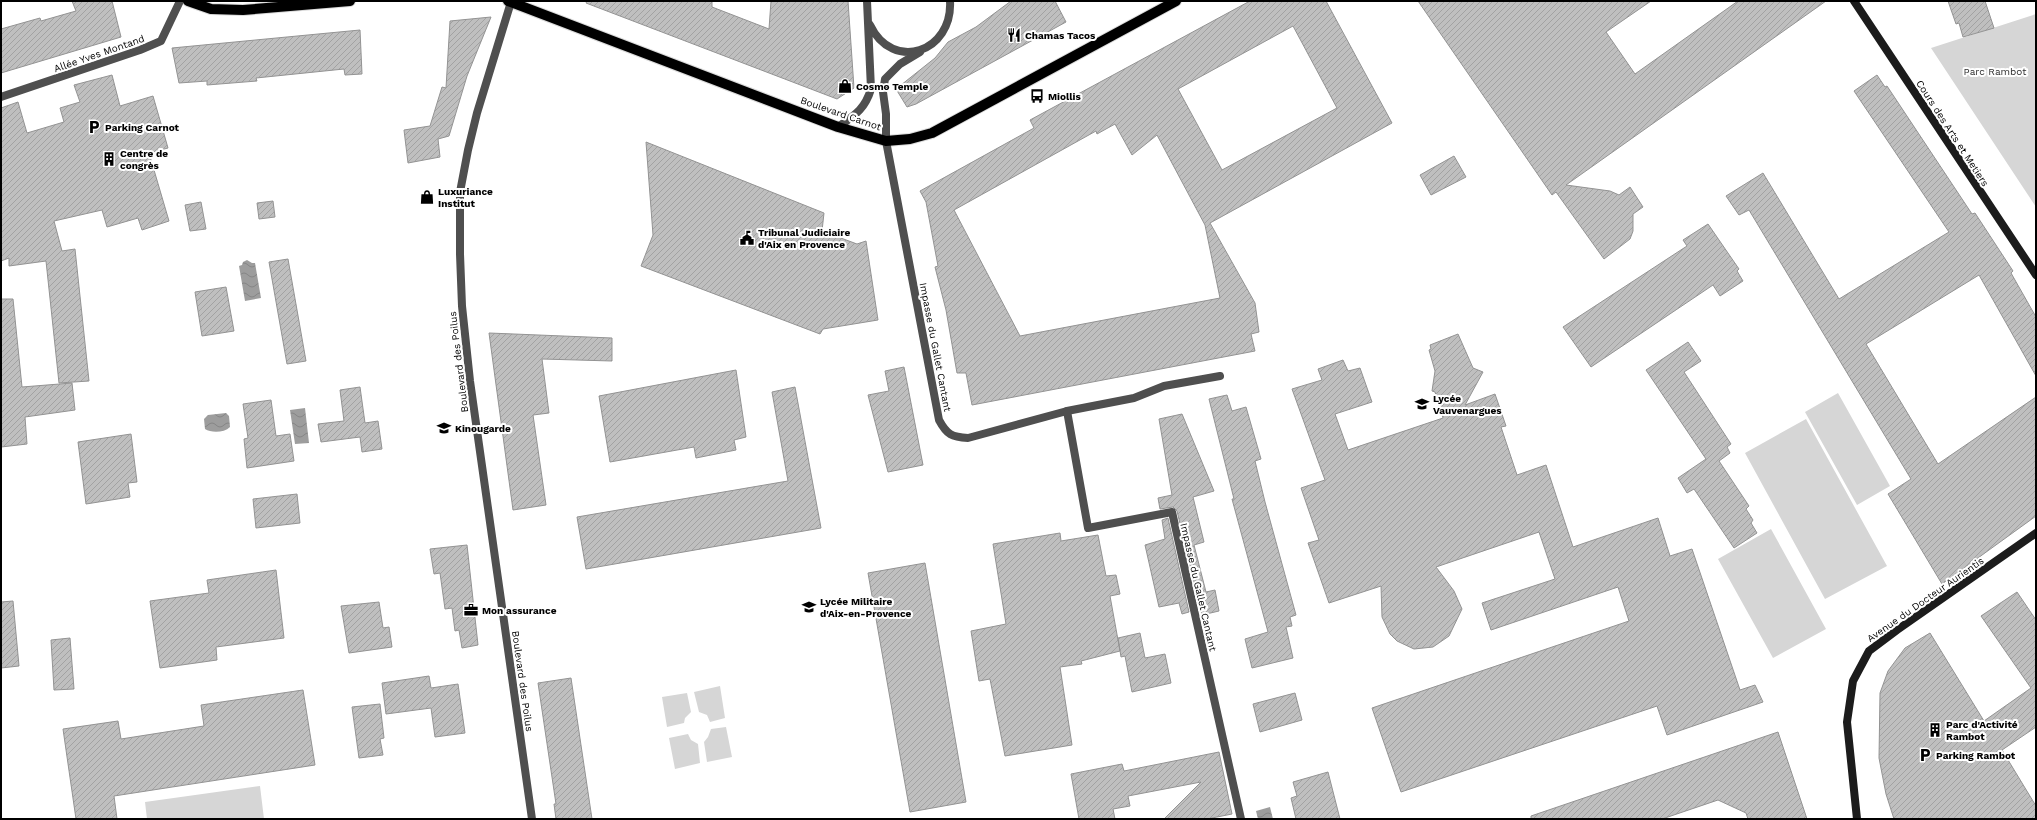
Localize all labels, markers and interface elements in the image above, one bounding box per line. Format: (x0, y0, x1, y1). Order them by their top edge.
restaurant icon: Chamas Tacos (1006, 27, 1022, 43)
place label: Chamas Tacos (1025, 30, 1096, 41)
street label: Allée Yves Montand (52, 33, 146, 74)
park label: Parc Rambot (1964, 66, 2027, 77)
shop icon: Cosmo Temple (837, 78, 853, 94)
street label: Cours des Arts et Metiers (1914, 78, 1991, 188)
place label: Cosmo Temple (856, 81, 929, 92)
bus stop icon: Miollis (1029, 88, 1045, 104)
place label: Miollis (1048, 91, 1081, 102)
street label: Boulevard Carnot (799, 94, 883, 133)
parking icon: Parking Carnot (86, 119, 102, 135)
place label: Parking Carnot (105, 122, 180, 133)
place label: Centre de congrès (120, 148, 168, 171)
building icon: Centre de congrès (101, 151, 117, 167)
place label: Luxuriance Institut (438, 186, 493, 209)
shop icon: Luxuriance Institut (419, 189, 435, 205)
place label: Tribunal Judiciaire d'Aix en Provence (758, 227, 850, 250)
public building icon: Tribunal Judiciaire d'Aix en Provence (739, 230, 755, 246)
street label: Impasse du Gallet Cantant (918, 282, 954, 413)
street label: Boulevard des Poilus (447, 311, 470, 413)
place label: Lycée Vauvenargues (1433, 393, 1502, 416)
school or university icon: Lycée Vauvenargues (1414, 396, 1430, 412)
school or university icon: Kinougarde (436, 420, 452, 436)
place label: Kinougarde (455, 423, 511, 434)
street label: Impasse du Gallet Cantant (1178, 522, 1219, 653)
street label: Avenue du Docteur Aurientis (1865, 555, 1986, 644)
place label: Lycée Militaire d'Aix-en-Provence (820, 596, 912, 619)
school or university icon: Lycée Militaire d'Aix-en-Provence (801, 599, 817, 615)
office icon: Mon assurance (463, 602, 479, 618)
place label: Mon assurance (482, 605, 557, 616)
street label: Boulevard des Poilus (510, 630, 535, 732)
place label: Parc d'Activité Rambot (1946, 719, 2018, 742)
building icon: Parc d'Activité Rambot (1927, 722, 1943, 738)
parking icon: Parking Rambot (1917, 747, 1933, 763)
place label: Parking Rambot (1936, 750, 2016, 761)

